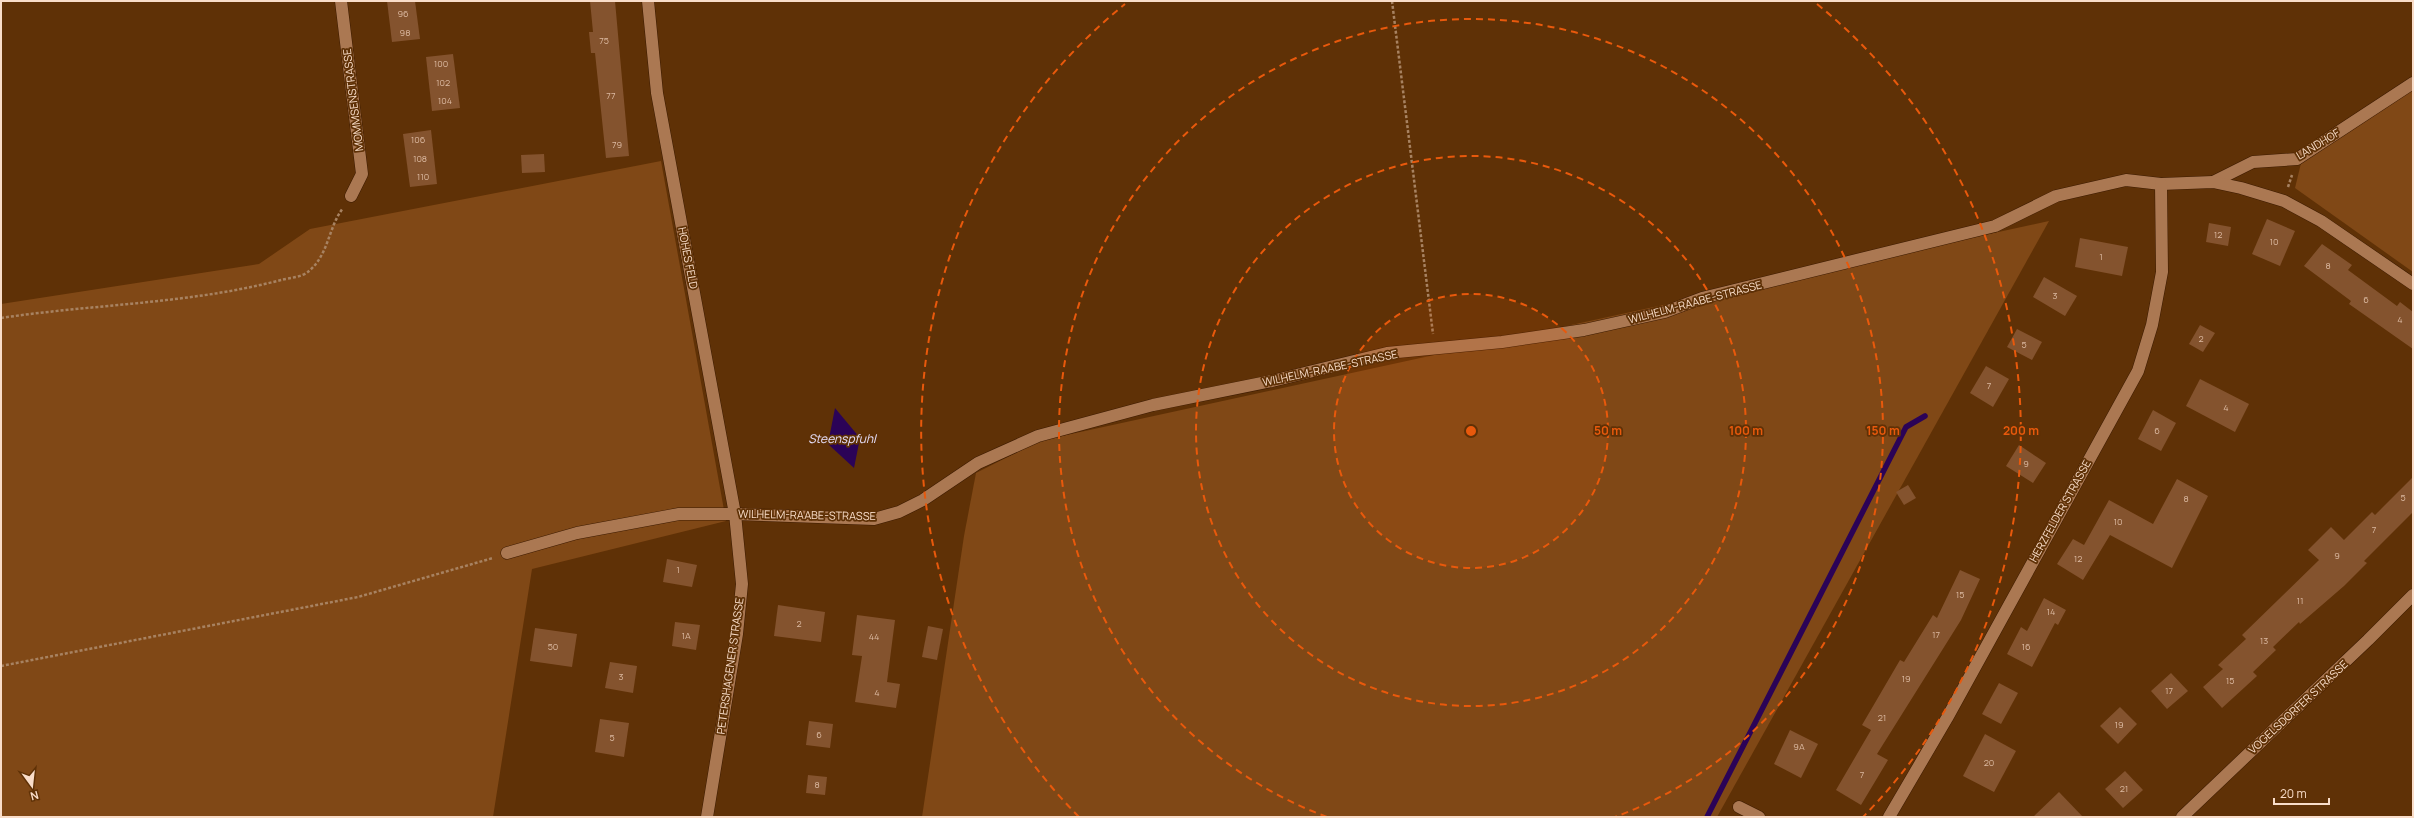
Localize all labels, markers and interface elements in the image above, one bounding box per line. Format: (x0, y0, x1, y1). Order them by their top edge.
house number: 96 (397, 7, 409, 20)
house number: 98 (400, 26, 410, 39)
house number: 75 (599, 34, 609, 47)
street label: MOMMSENSTRASSE (339, 48, 366, 152)
house number: 100 (434, 57, 448, 70)
house number: 102 (436, 76, 450, 89)
house number: 77 (606, 89, 616, 102)
house number: 104 (438, 94, 452, 107)
street label: LANDHOF (2293, 124, 2343, 162)
house number: 106 (411, 133, 426, 146)
house number: 79 (612, 138, 622, 151)
house number: 108 (413, 152, 427, 165)
house number: 110 (417, 170, 429, 183)
street label: HOHES FELD (675, 226, 702, 290)
house number: 12 (2214, 228, 2222, 241)
house number: 10 (2270, 235, 2279, 248)
house number: 1 (2099, 250, 2103, 263)
house number: 8 (2325, 259, 2331, 272)
street label: WILHELM-RAABE-STRASSE (1626, 276, 1763, 327)
house number: 3 (2053, 289, 2058, 302)
house number: 6 (2363, 293, 2369, 306)
house number: 4 (2397, 313, 2403, 326)
house number: 2 (2198, 332, 2204, 345)
house number: 5 (2021, 338, 2027, 351)
street label: WILHELM-RAABE-STRASSE (1261, 346, 1399, 389)
house number: 7 (1987, 379, 1992, 392)
house number: 4 (2223, 401, 2229, 414)
text: 50 m (1594, 422, 1622, 439)
text: 100 m (1729, 422, 1763, 439)
text: 150 m (1866, 422, 1900, 439)
text: 200 m (2003, 422, 2039, 439)
centre of rings (1464, 424, 1478, 438)
house number: 6 (2154, 424, 2160, 437)
water label: Steenspfuhl (808, 430, 878, 447)
house number: 9 (2023, 457, 2029, 470)
street label: HERZFELDER STRASSE (2025, 457, 2094, 565)
house number: 5 (2400, 491, 2406, 504)
house number: 8 (2183, 492, 2189, 505)
street label: WILHELM-RAABE-STRASSE (738, 506, 876, 523)
house number: 10 (2114, 515, 2123, 528)
house number: 7 (2372, 523, 2377, 536)
house number: 9 (2334, 549, 2340, 562)
house number: 12 (2074, 552, 2082, 565)
house number: 1 (676, 563, 680, 576)
house number: 15 (1956, 588, 1964, 601)
house number: 11 (2296, 594, 2304, 607)
street label: PETERSHAGENER STRASSE (712, 597, 747, 735)
house number: 14 (2047, 605, 2055, 618)
house number: 2 (796, 617, 802, 630)
house number: 17 (1932, 628, 1940, 641)
house number: 1A (681, 629, 691, 642)
house number: 44 (869, 630, 879, 643)
house number: 13 (2260, 634, 2268, 647)
house number: 50 (548, 640, 558, 653)
house number: 16 (2021, 640, 2031, 653)
street label: VOGELSDORFER STRASSE (2245, 656, 2351, 757)
house number: 3 (619, 670, 624, 683)
house number: 19 (1901, 672, 1911, 685)
house number: 15 (2226, 674, 2234, 687)
house number: 17 (2165, 684, 2173, 697)
house number: 4 (874, 686, 880, 699)
house number: 21 (1878, 711, 1886, 724)
house number: 19 (2114, 718, 2124, 731)
house number: 6 (816, 728, 822, 741)
house number: 5 (609, 731, 615, 744)
house number: 9A (1793, 740, 1805, 753)
house number: 20 (1984, 756, 1994, 769)
north arrow (12, 766, 52, 806)
house number: 7 (1860, 768, 1865, 781)
house number: 8 (814, 778, 820, 791)
scale bar (2274, 780, 2329, 806)
house number: 21 (2120, 782, 2128, 795)
text: 20 m (2280, 785, 2307, 802)
text: N (29, 788, 40, 804)

